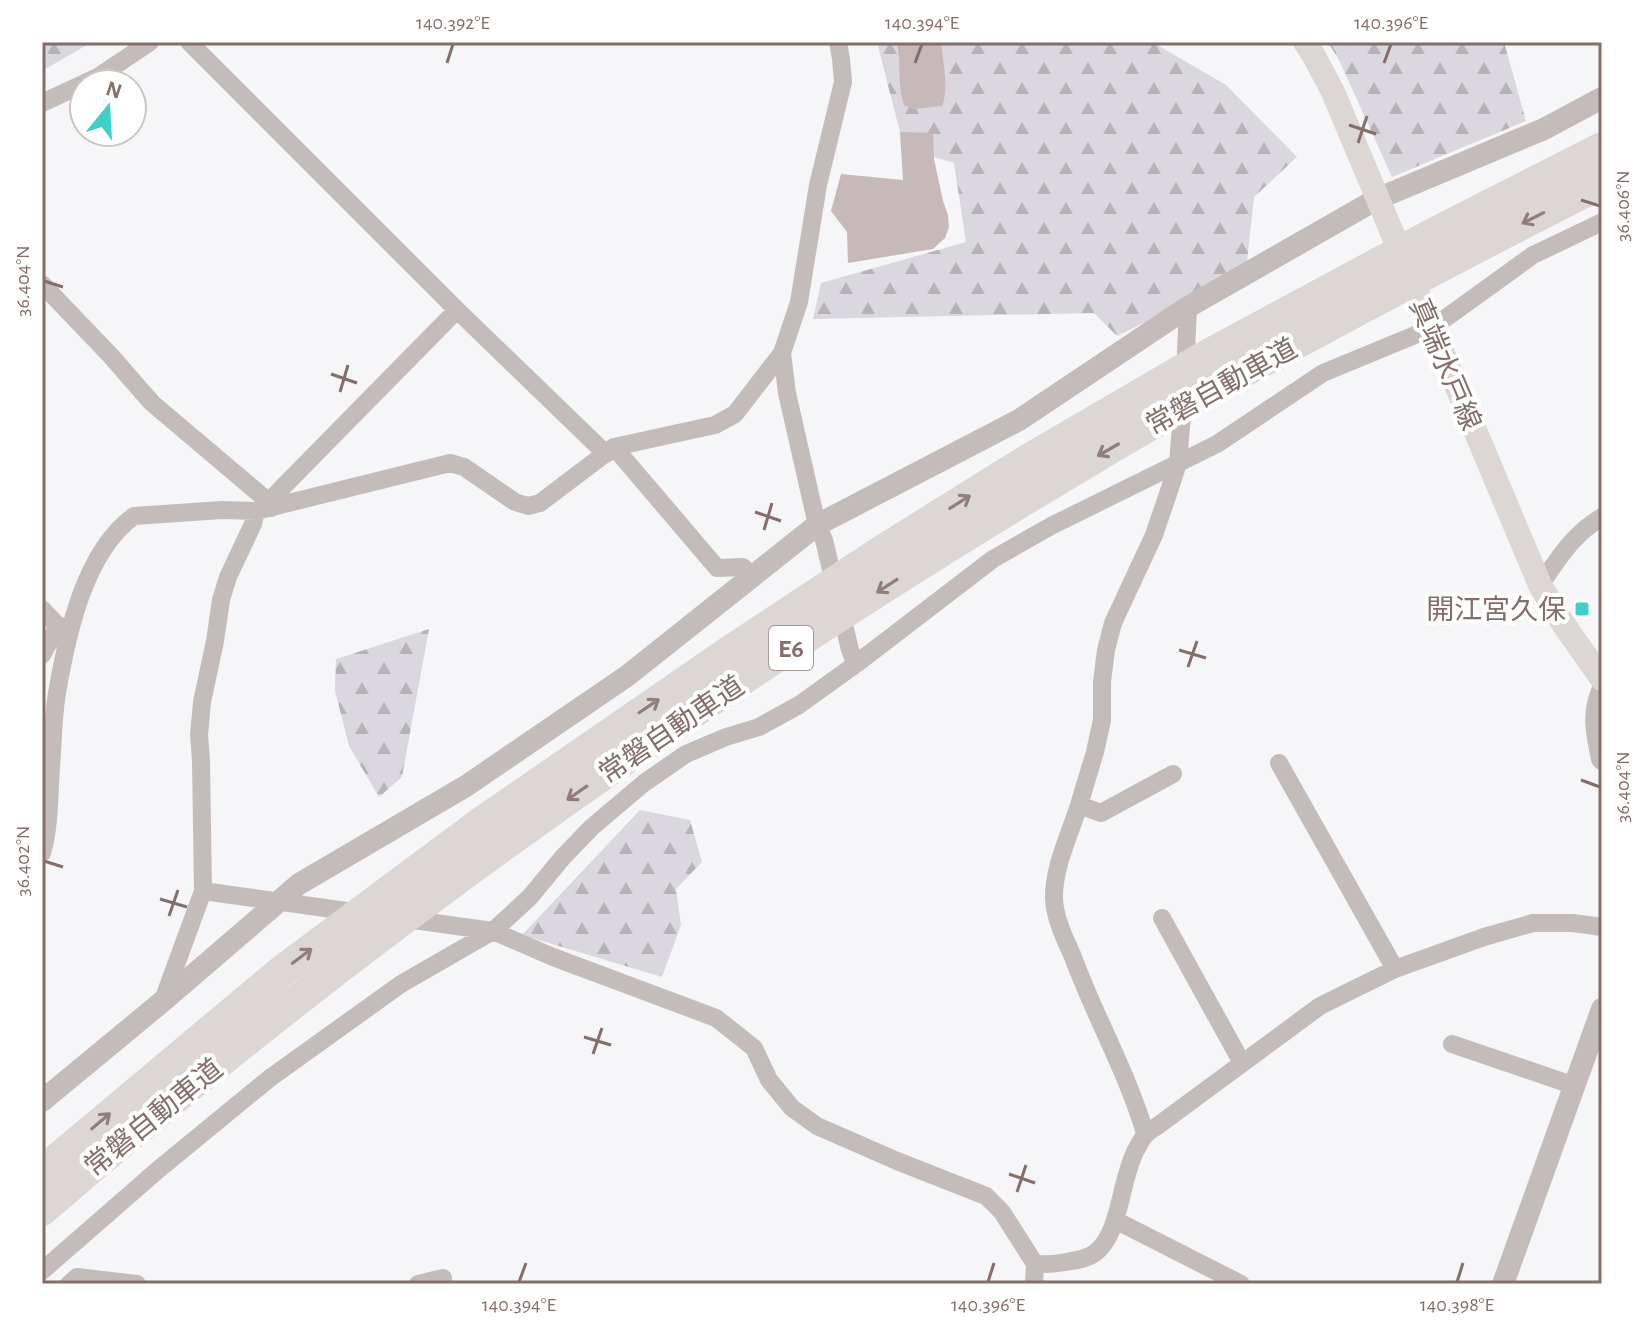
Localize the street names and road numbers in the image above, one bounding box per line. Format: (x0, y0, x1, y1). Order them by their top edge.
street label: 真端水戸線 (1404, 294, 1486, 435)
street label: 常磐自動車道 (1141, 333, 1302, 441)
road number: E6 (769, 626, 813, 670)
street label: 常磐自動車道 (594, 670, 750, 789)
street label: 常磐自動車道 (79, 1053, 228, 1182)

